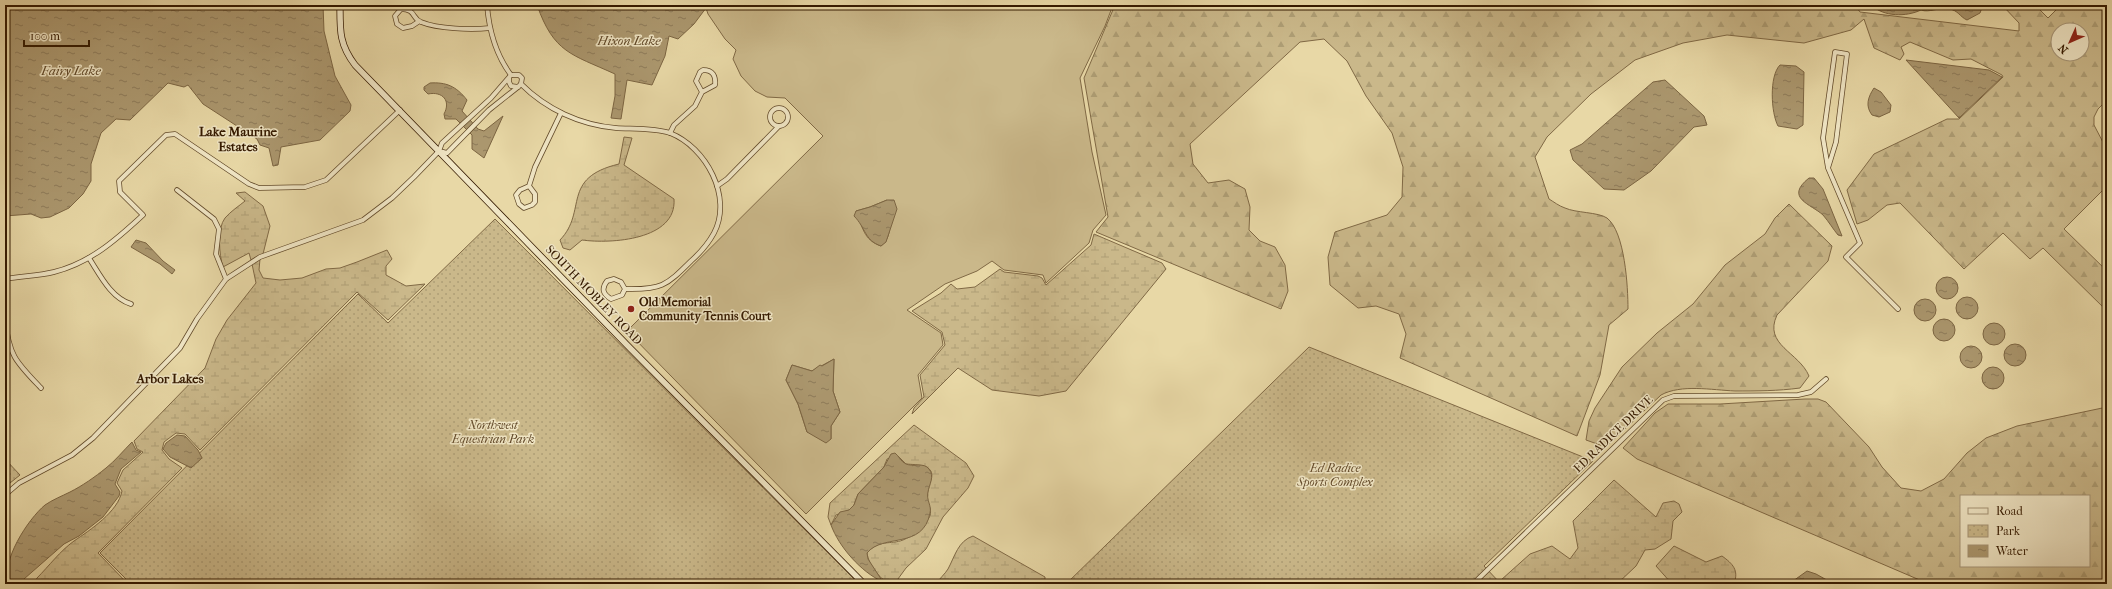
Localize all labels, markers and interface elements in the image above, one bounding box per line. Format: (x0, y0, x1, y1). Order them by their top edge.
scale bar (24, 22, 89, 48)
north arrow (2050, 22, 2090, 62)
text: 100 m (30, 29, 60, 43)
water label: Hixon Lake (596, 33, 661, 48)
text: N (2055, 41, 2071, 56)
water label: Fairy Lake (40, 63, 101, 78)
district label: Lake Maurine Estates (199, 124, 278, 154)
street label: SOUTH MOBLEY ROAD (543, 242, 645, 348)
place label: Old Memorial Community Tennis Court (639, 295, 772, 324)
marker: Old Memorial Community Tennis Court (626, 304, 636, 314)
district label: Arbor Lakes (135, 371, 204, 386)
street label: ED RADICE DRIVE (1570, 393, 1656, 475)
park label: Northwest Equestrian Park (451, 418, 534, 446)
park label: Ed Radice Sports Complex (1296, 461, 1374, 489)
legend (1960, 495, 2090, 567)
text: Road (1996, 504, 2023, 518)
text: Park (1996, 524, 2021, 538)
text: Water (1995, 544, 2029, 558)

